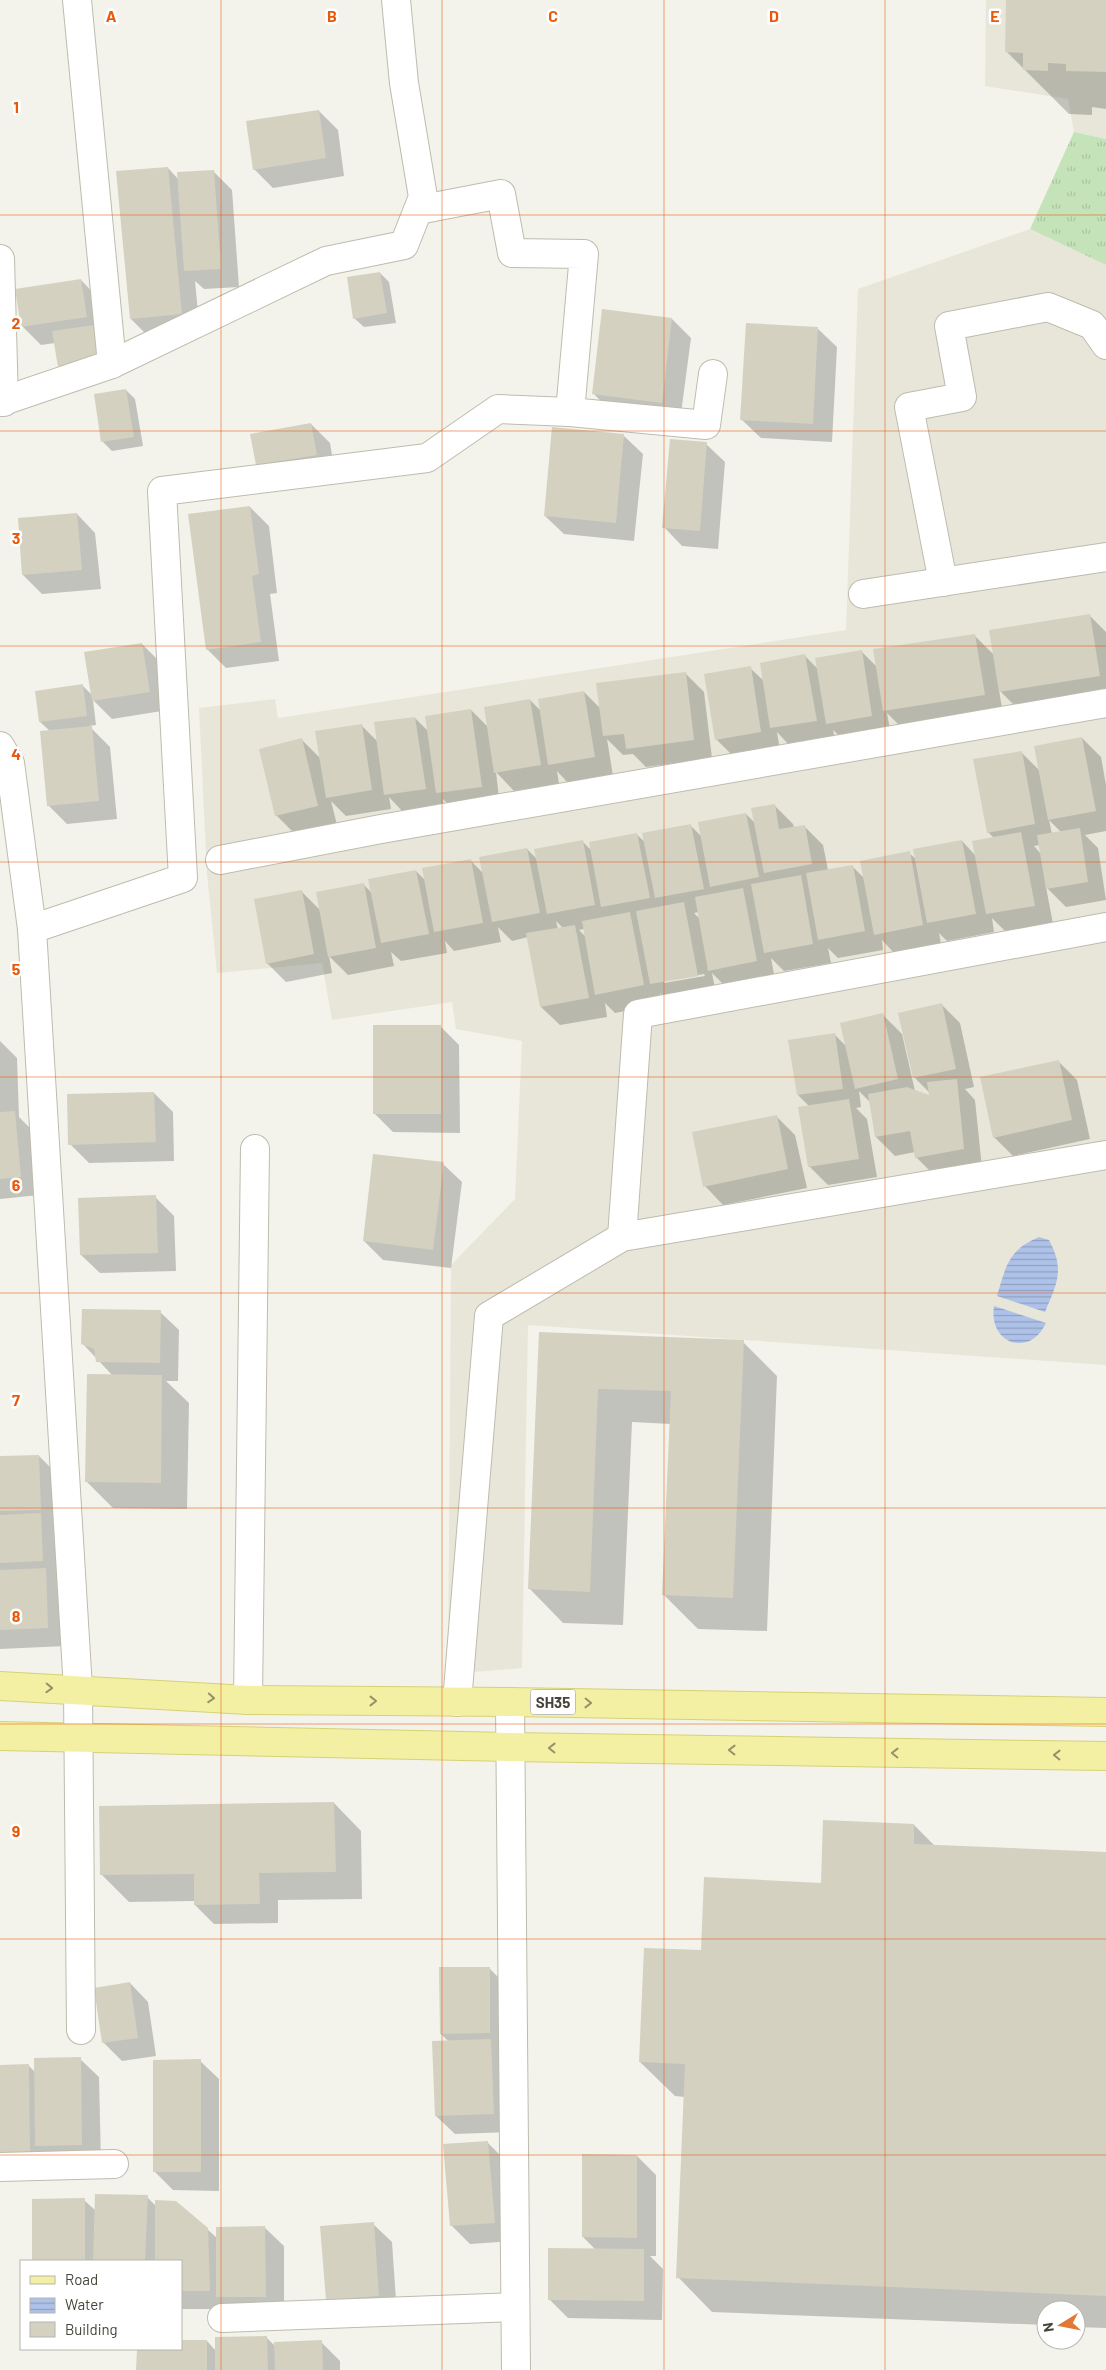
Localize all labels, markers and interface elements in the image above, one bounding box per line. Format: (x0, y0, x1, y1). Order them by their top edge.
text: A (106, 6, 117, 25)
text: B (327, 6, 337, 25)
text: C (548, 6, 558, 25)
text: D (769, 6, 779, 25)
text: E (990, 6, 1000, 25)
text: 1 (13, 97, 19, 116)
text: 2 (12, 313, 21, 332)
text: 3 (12, 528, 20, 547)
text: 4 (11, 744, 21, 763)
text: 5 (12, 959, 21, 978)
text: 6 (12, 1175, 21, 1194)
text: 7 (12, 1390, 20, 1409)
text: 8 (12, 1606, 21, 1625)
one-way arrow (45, 1683, 53, 1693)
road number: SH35 (530, 1690, 576, 1714)
one-way arrow (207, 1692, 215, 1703)
one-way arrow (370, 1696, 378, 1706)
one-way arrow (585, 1698, 593, 1708)
one-way arrow (548, 1743, 556, 1753)
one-way arrow (728, 1745, 736, 1756)
one-way arrow (891, 1748, 898, 1758)
one-way arrow (1053, 1750, 1061, 1760)
text: 9 (12, 1821, 20, 1840)
legend (20, 2260, 182, 2350)
text: Road (65, 2270, 98, 2288)
text: Water (65, 2295, 104, 2313)
north arrow (1036, 2300, 1086, 2350)
text: Building (65, 2320, 118, 2338)
text: N (1039, 2321, 1057, 2333)

